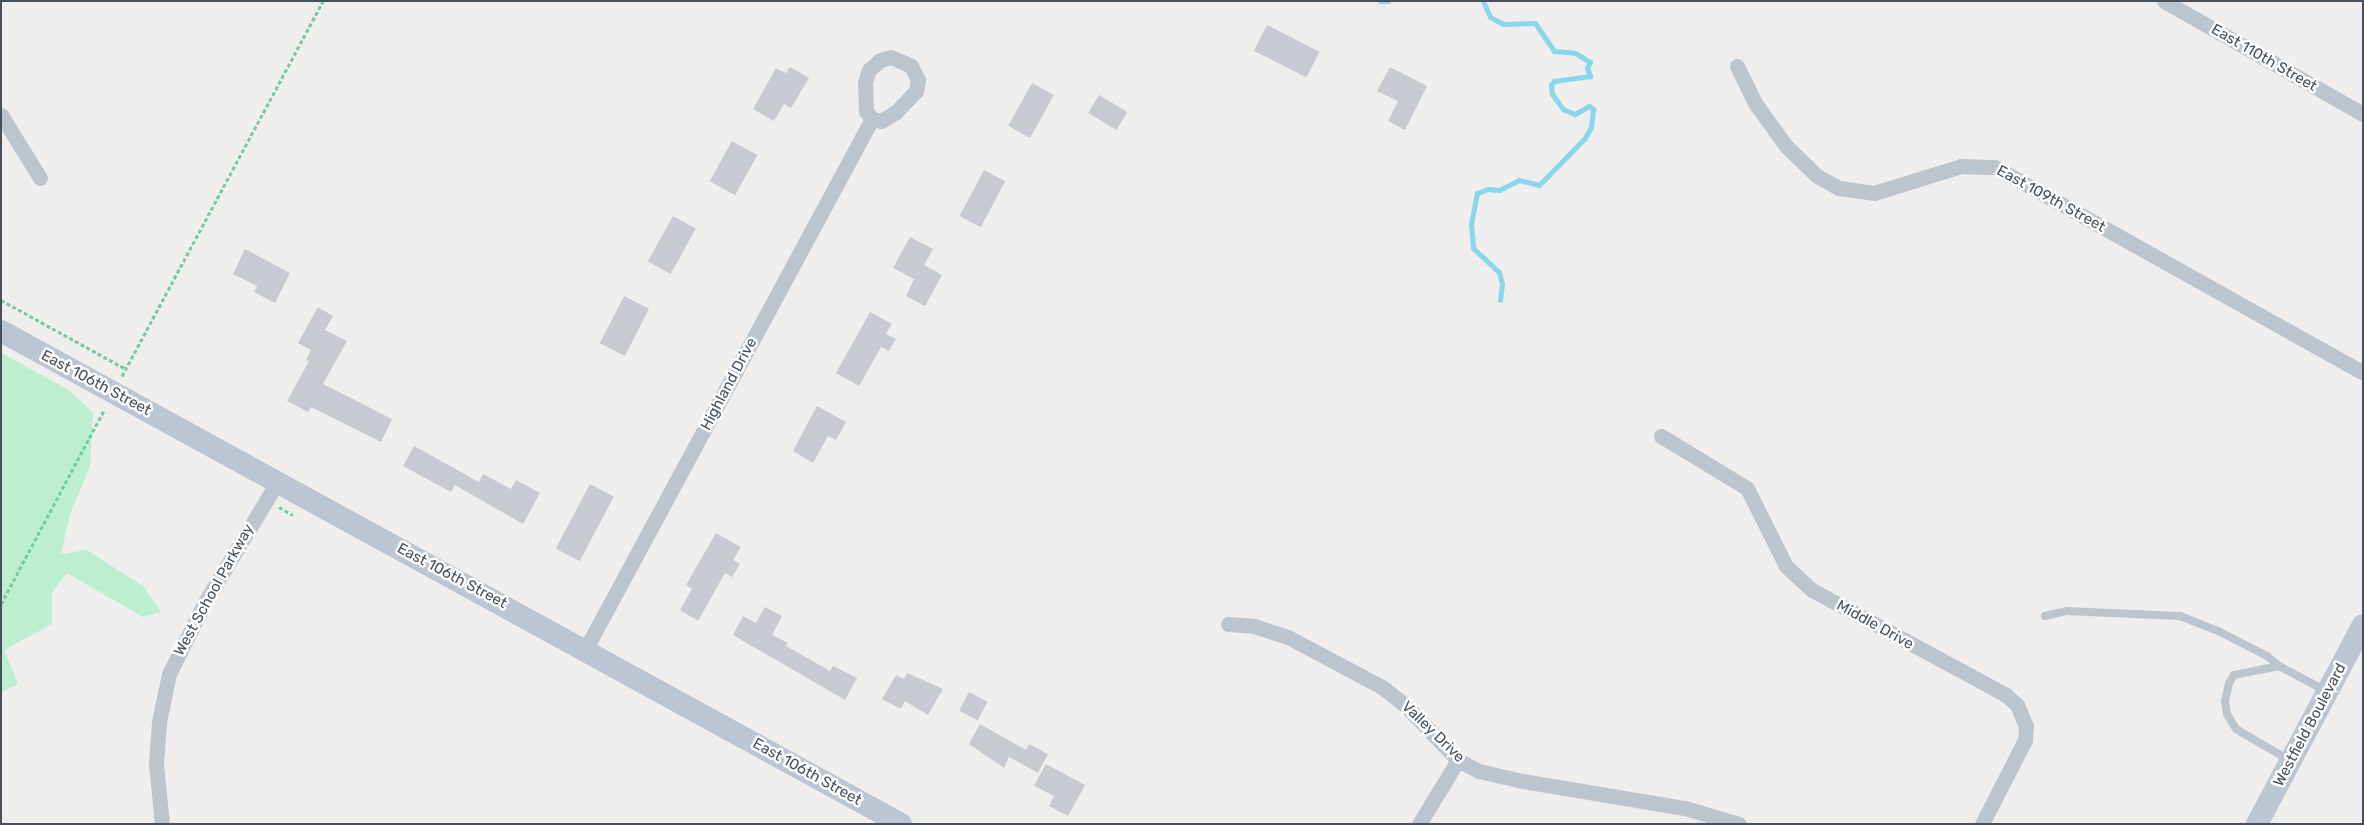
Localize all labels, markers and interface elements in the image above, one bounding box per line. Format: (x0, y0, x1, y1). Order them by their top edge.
street label: East 110th Street (2208, 20, 2320, 96)
street label: East 109th Street (1994, 162, 2108, 236)
street label: Highland Drive (697, 335, 761, 433)
street label: East 106th Street (38, 347, 154, 419)
street label: West School Parkway (170, 521, 258, 659)
street label: East 106th Street (394, 540, 510, 612)
street label: Middle Drive (1833, 596, 1917, 654)
street label: Westfield Boulevard (2270, 660, 2350, 790)
street label: Valley Drive (1398, 697, 1468, 767)
street label: East 106th Street (749, 735, 865, 809)

